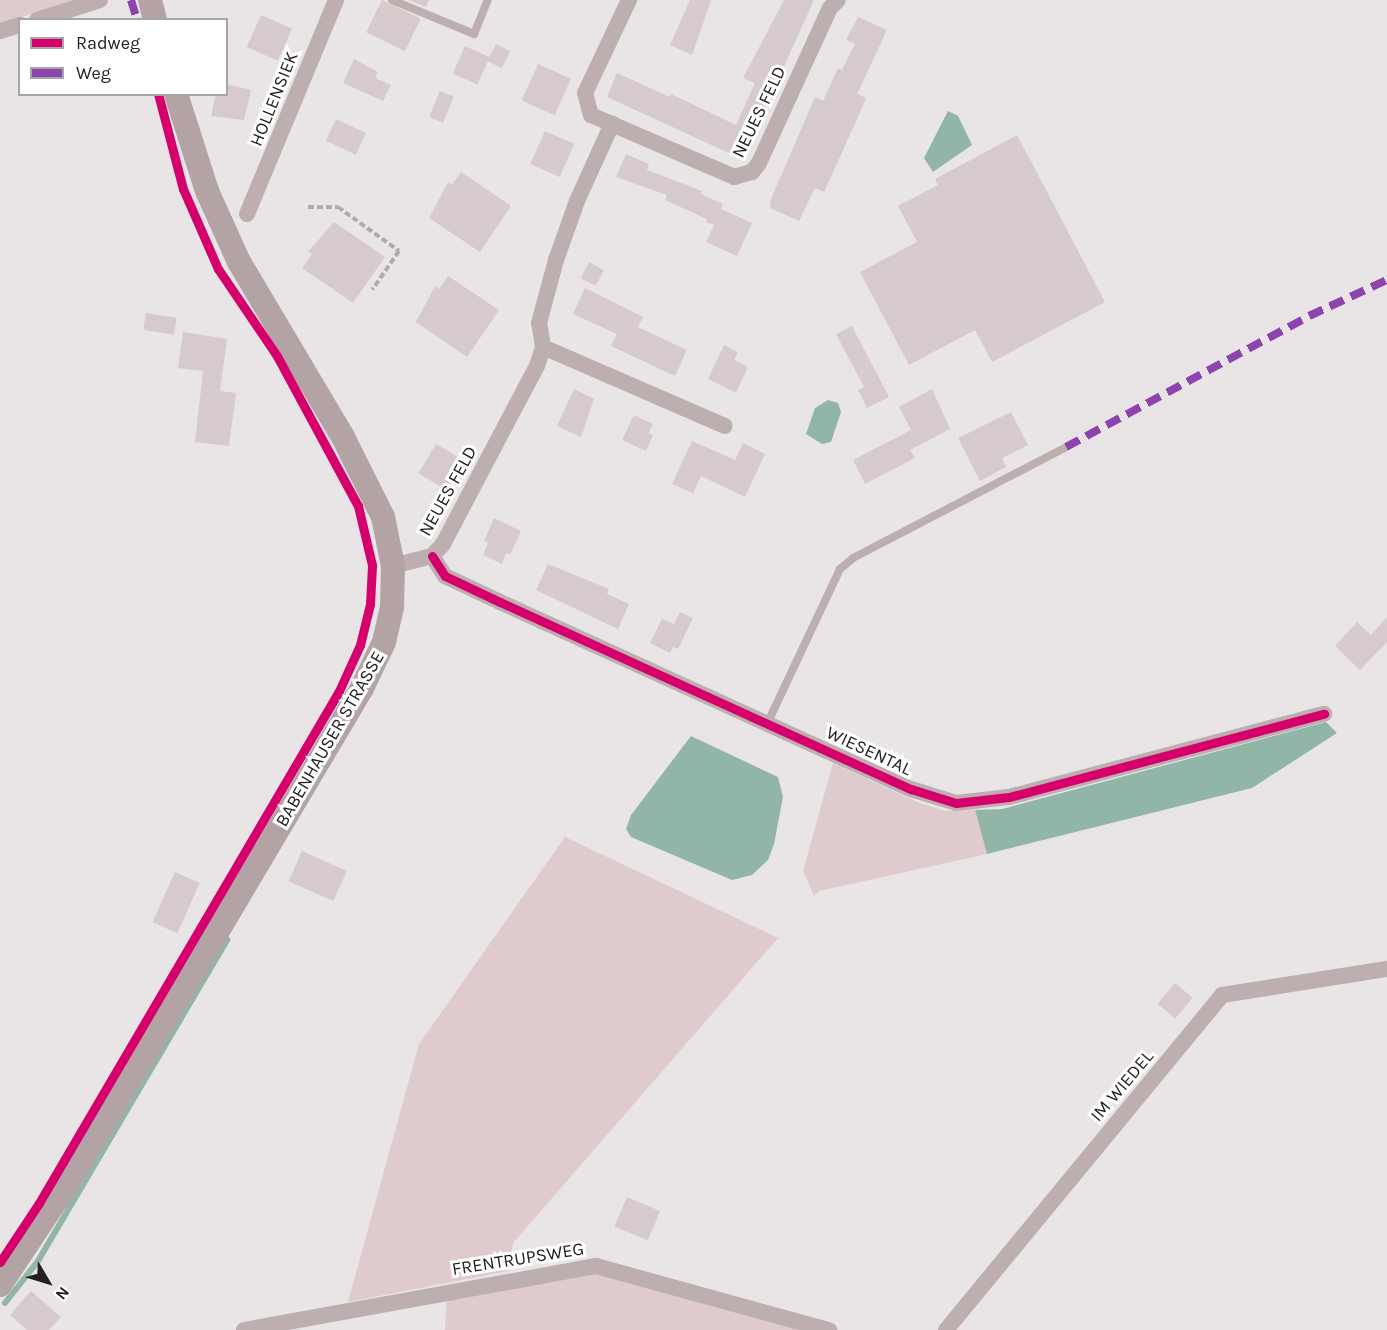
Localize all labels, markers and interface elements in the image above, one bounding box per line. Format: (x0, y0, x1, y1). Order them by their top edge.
legend (18, 18, 228, 96)
text: Radweg (76, 32, 140, 54)
street label: HOLLENSIEK (245, 49, 303, 149)
text: Weg (76, 62, 111, 84)
street label: NEUES FELD (728, 63, 790, 161)
street label: NEUES FELD (414, 442, 482, 540)
street label: BABENHAUSER STRASSE (271, 648, 389, 830)
street label: WIESENTAL (823, 722, 915, 780)
street label: IM WIEDEL (1086, 1046, 1158, 1126)
street label: FRENTRUPSWEG (450, 1238, 586, 1280)
north arrow (18, 1252, 78, 1312)
text: N (52, 1283, 74, 1304)

